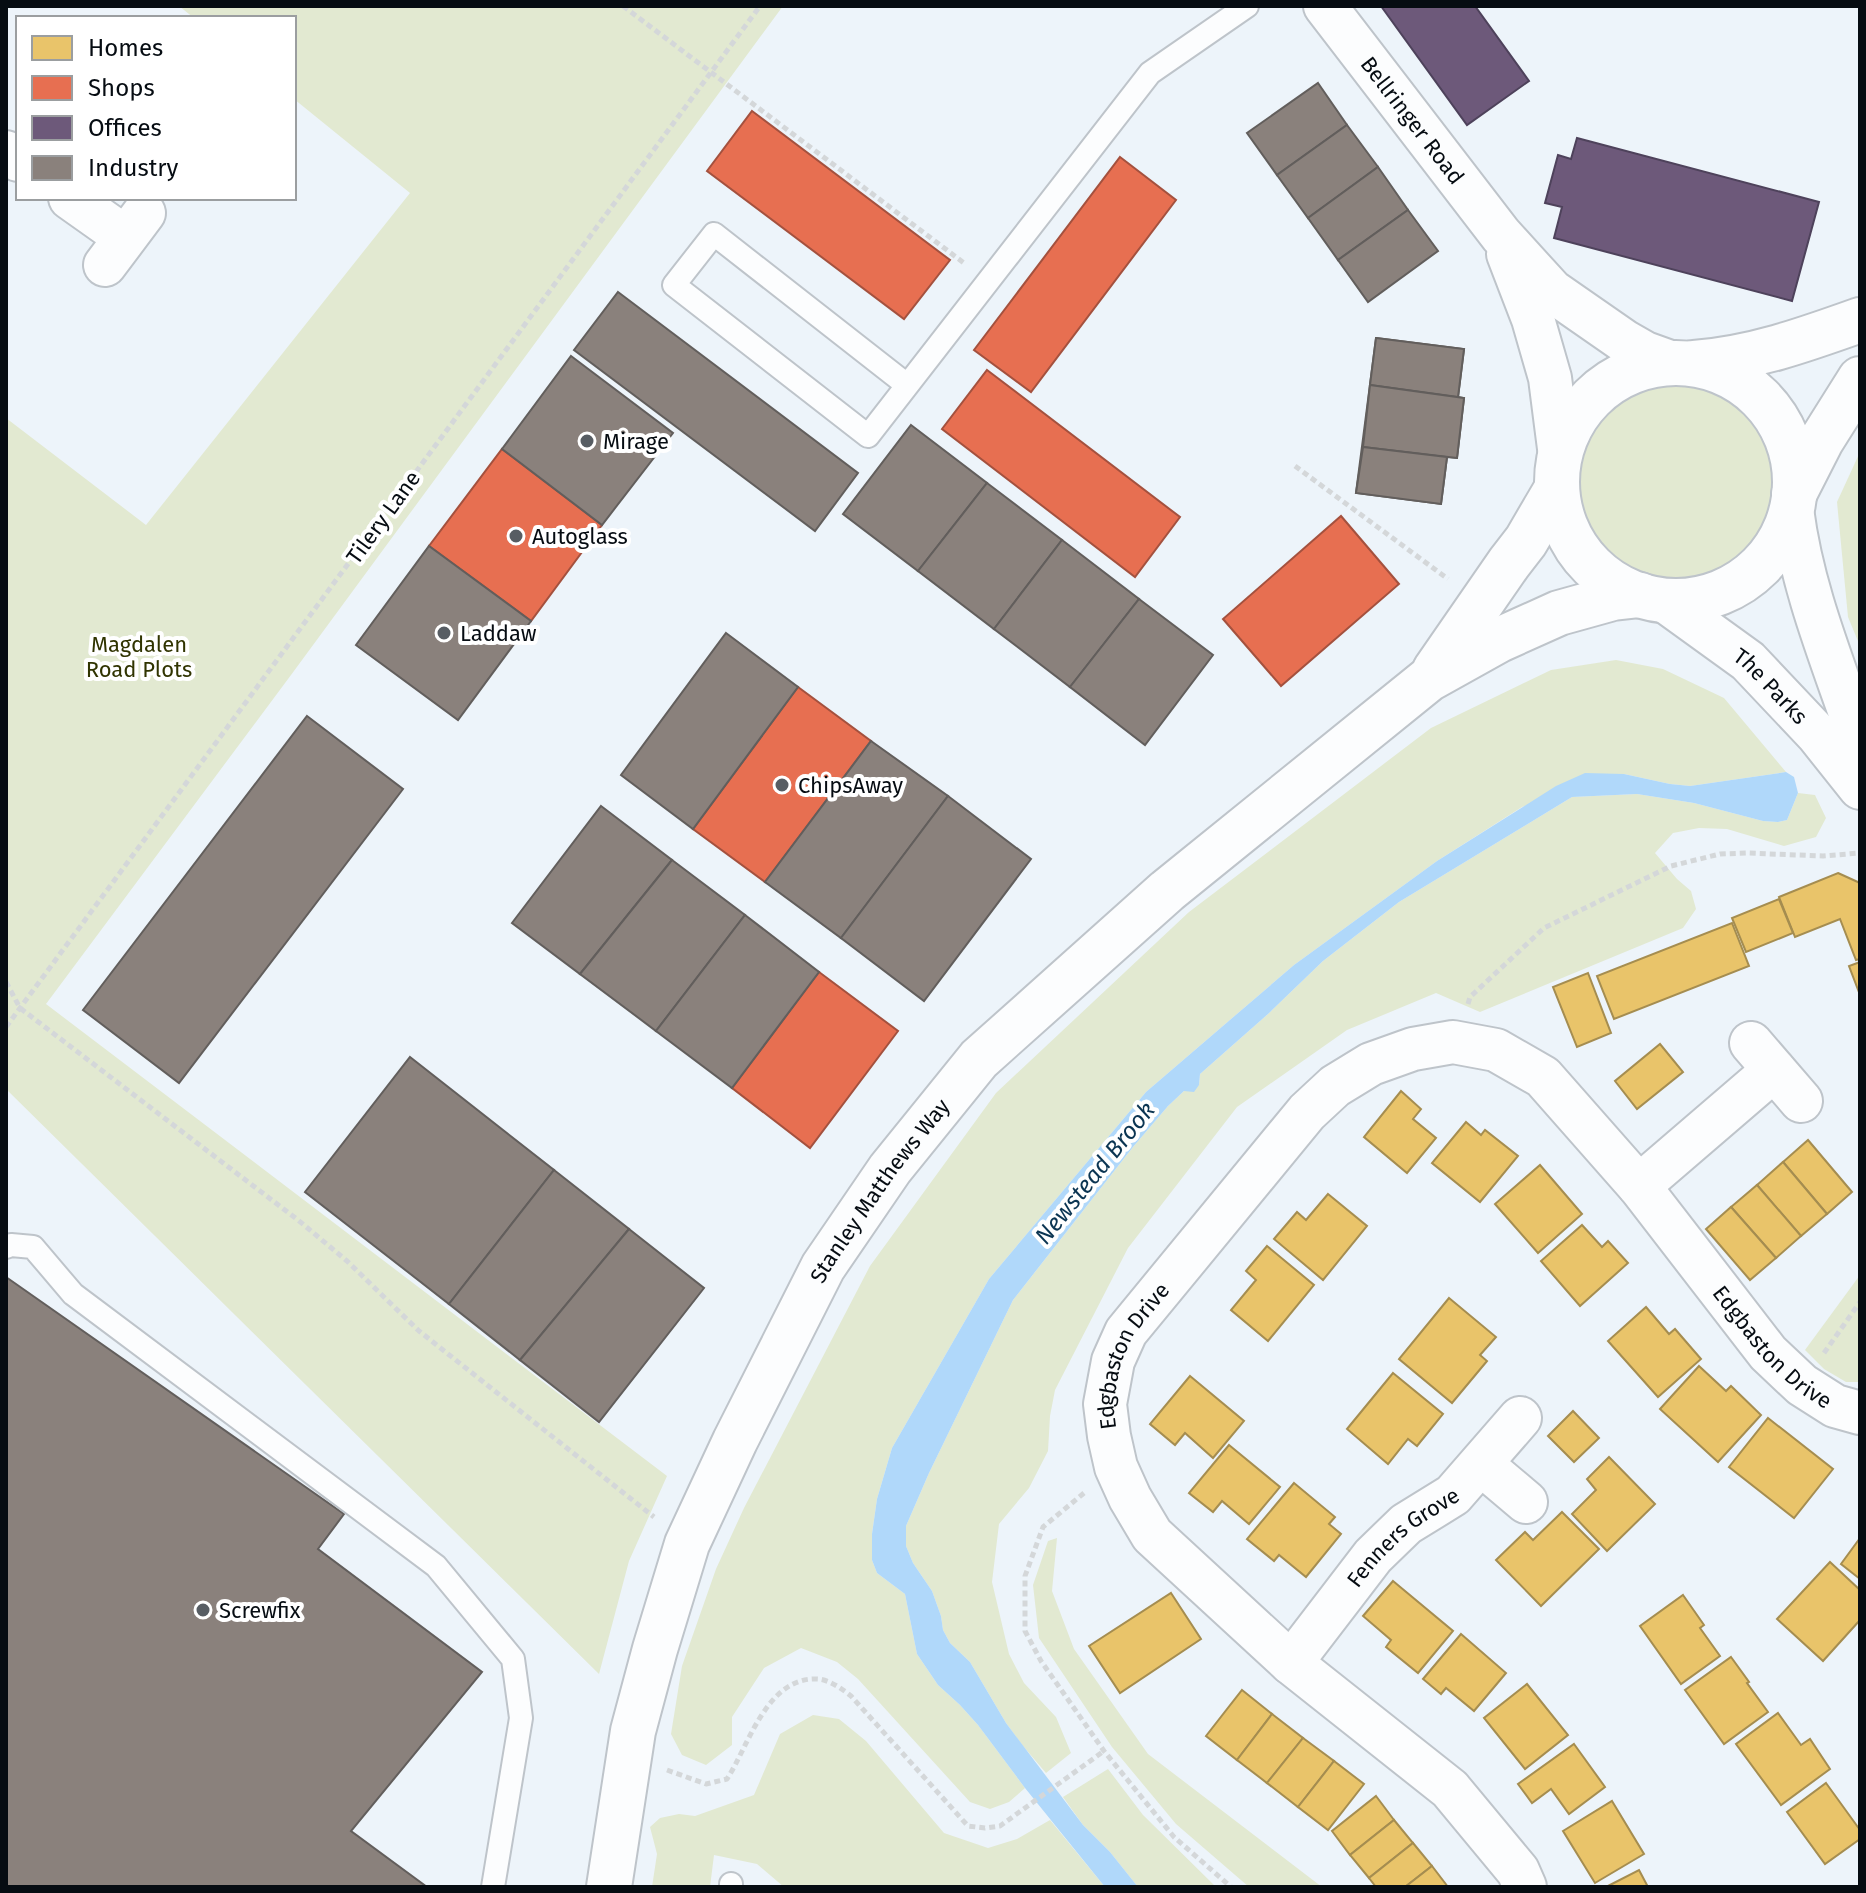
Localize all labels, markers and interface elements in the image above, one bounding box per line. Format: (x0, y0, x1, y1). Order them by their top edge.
legend (16, 16, 296, 200)
text: Homes (88, 34, 163, 62)
street label: Bellringer Road (1355, 51, 1470, 190)
text: Shops (88, 74, 155, 102)
text: Offices (88, 114, 162, 142)
text: Industry (88, 154, 179, 182)
place label: Mirage (603, 428, 669, 455)
marker: Mirage (578, 432, 596, 450)
street label: Tilery Lane (341, 465, 426, 569)
place label: Autoglass (532, 523, 628, 550)
marker: Autoglass (507, 527, 525, 545)
place label: Laddaw (460, 620, 537, 647)
marker: Laddaw (435, 624, 453, 642)
park label: Magdalen Road Plots (86, 631, 192, 683)
street label: The Parks (1728, 642, 1813, 730)
place label: ChipsAway (798, 772, 903, 799)
marker: ChipsAway (773, 776, 791, 794)
street label: Stanley Matthews Way (804, 1093, 956, 1287)
water label: Newstead Brook (1029, 1096, 1161, 1250)
street label: Edgbaston Drive (1092, 1277, 1175, 1431)
street label: Edgbaston Drive (1707, 1280, 1837, 1415)
street label: Fenners Grove (1341, 1481, 1464, 1593)
place label: Screwfix (219, 1597, 301, 1624)
marker: Screwfix (194, 1601, 212, 1619)

